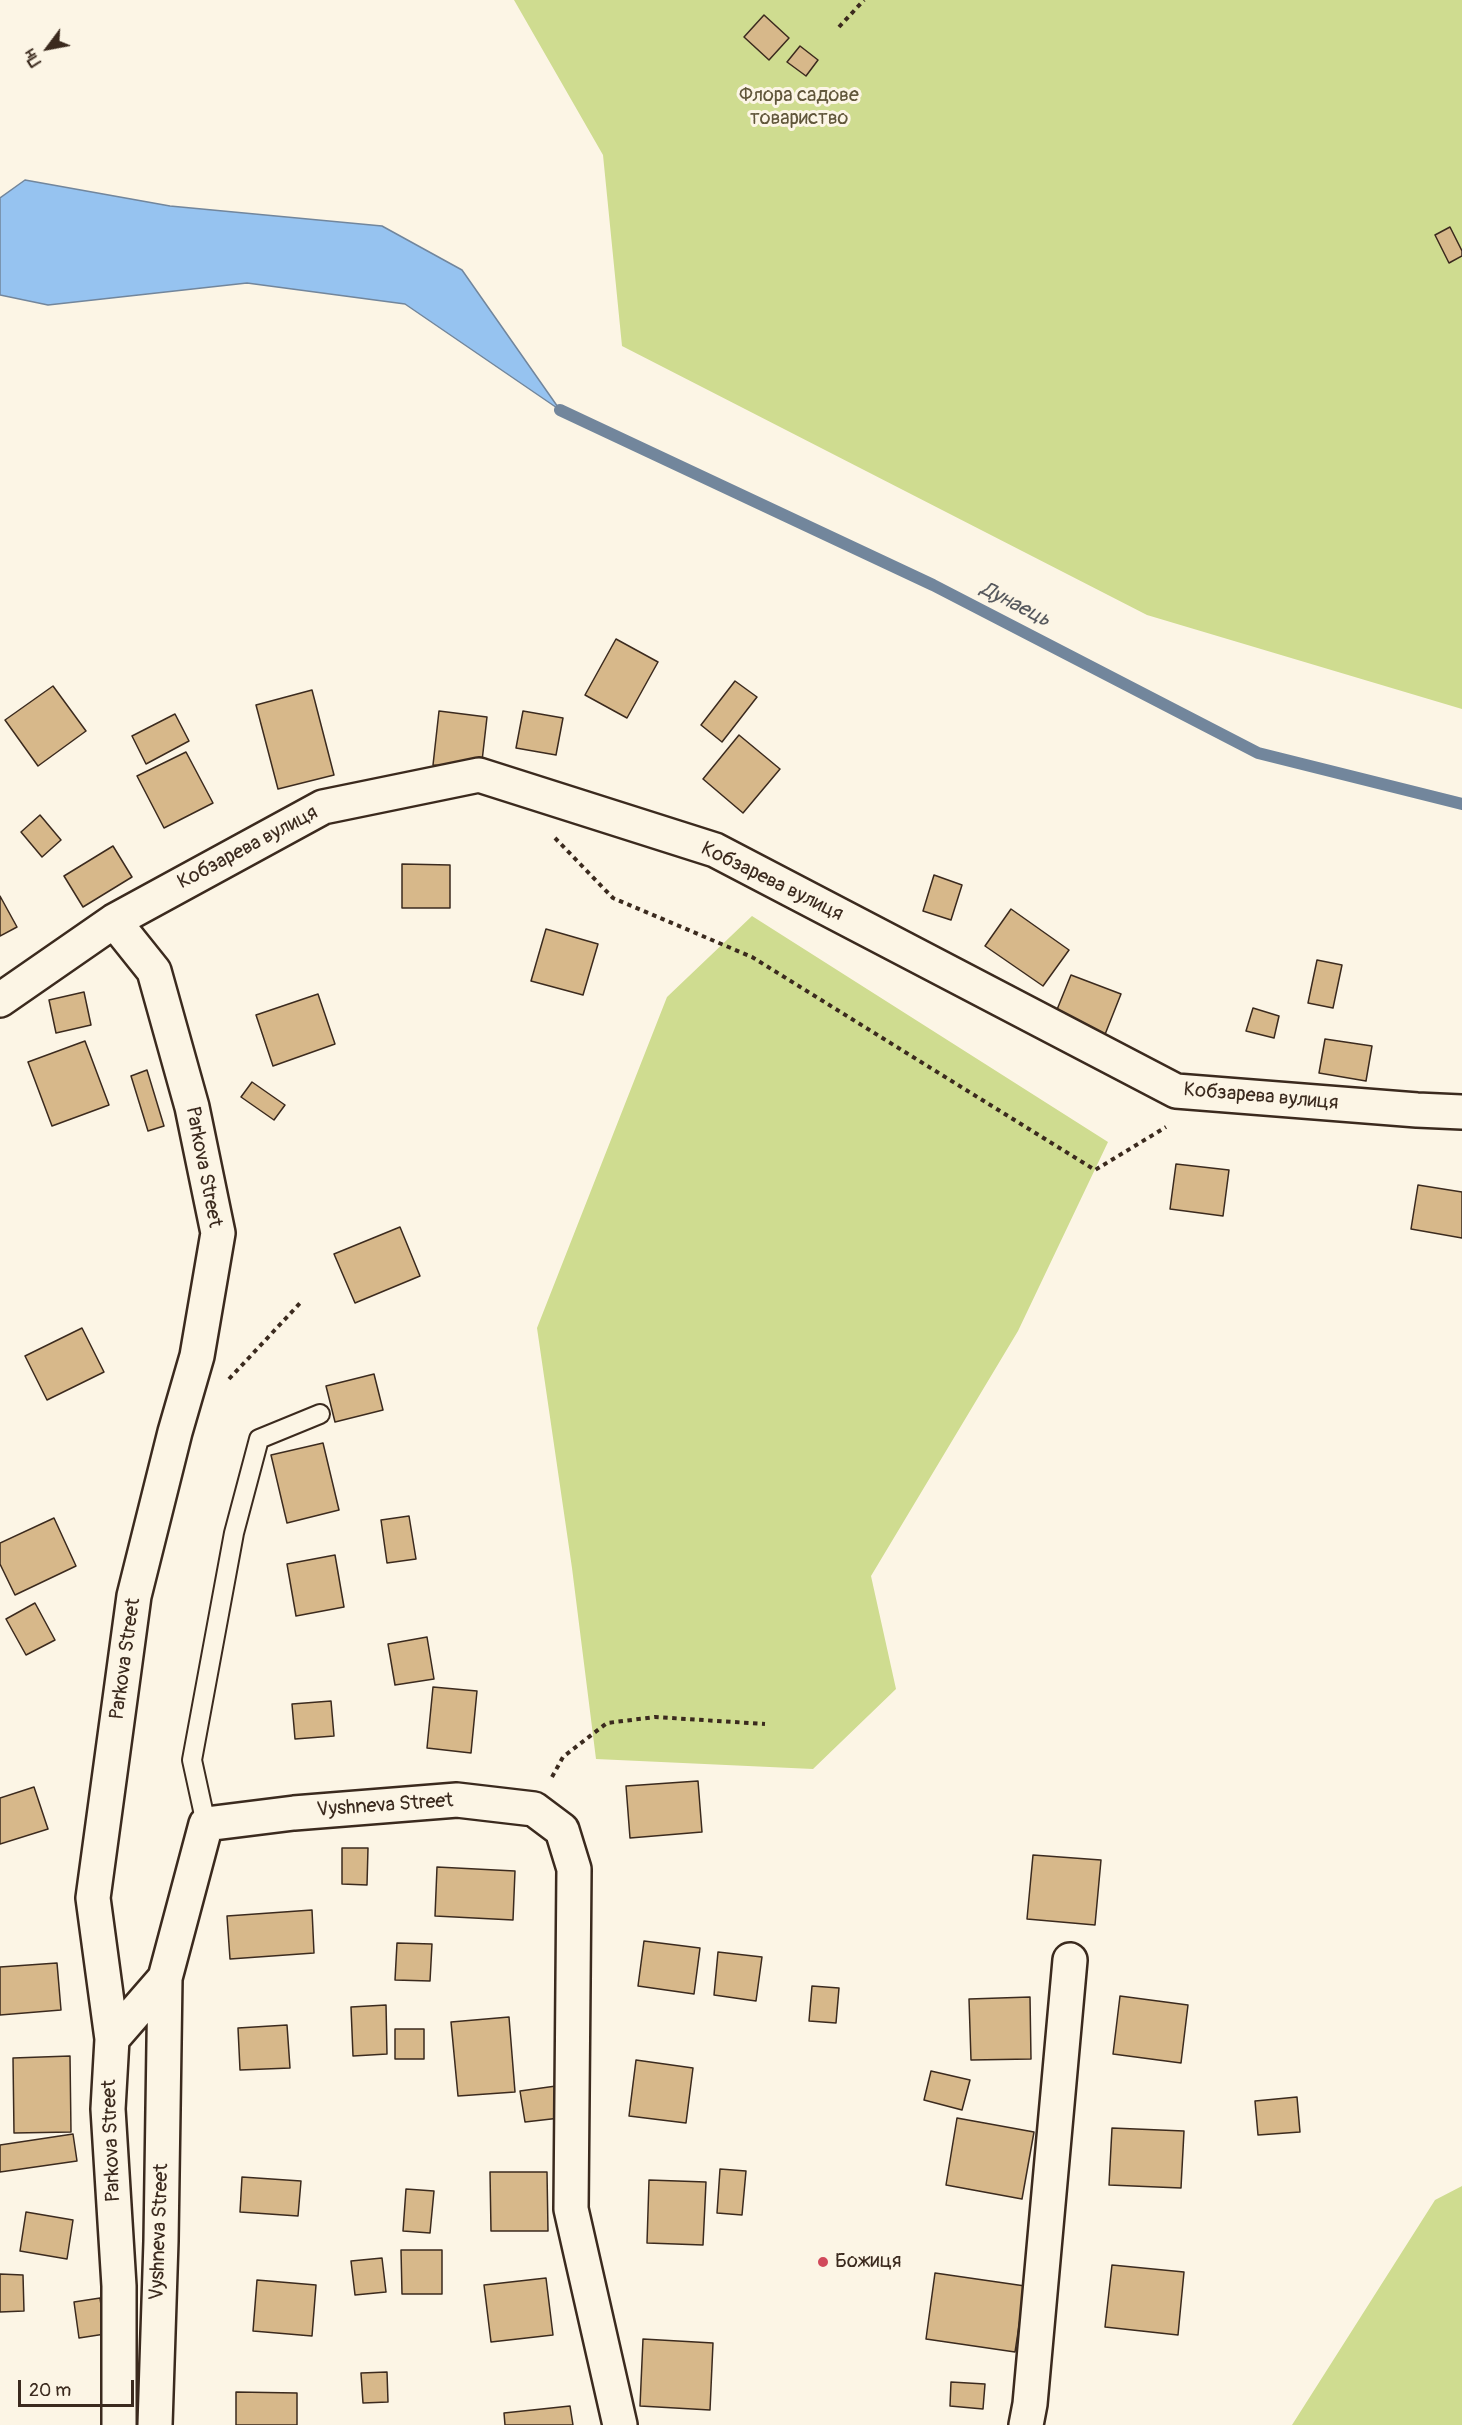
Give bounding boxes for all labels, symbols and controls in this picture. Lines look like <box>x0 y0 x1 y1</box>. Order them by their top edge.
north arrow <box>18 18 78 78</box>
text: Пн <box>20 45 46 70</box>
park label: Флора садове товариство <box>739 84 859 131</box>
water label: Дунаець <box>976 577 1054 633</box>
street label: Кобзарева вулиця <box>174 801 322 895</box>
street label: Кобзарева вулиця <box>697 837 847 927</box>
street label: Кобзарева вулиця <box>1183 1078 1339 1116</box>
street label: Parkova Street <box>180 1105 226 1229</box>
street label: Parkova Street <box>106 1597 146 1721</box>
street label: Vyshneva Street <box>316 1789 454 1823</box>
street label: Parkova Street <box>98 2079 126 2203</box>
street label: Vyshneva Street <box>146 2163 174 2301</box>
place label: Божиця <box>835 2250 901 2274</box>
marker: Божиця <box>816 2255 830 2269</box>
scale bar <box>21 2368 136 2406</box>
text: 20 m <box>29 2379 71 2402</box>

